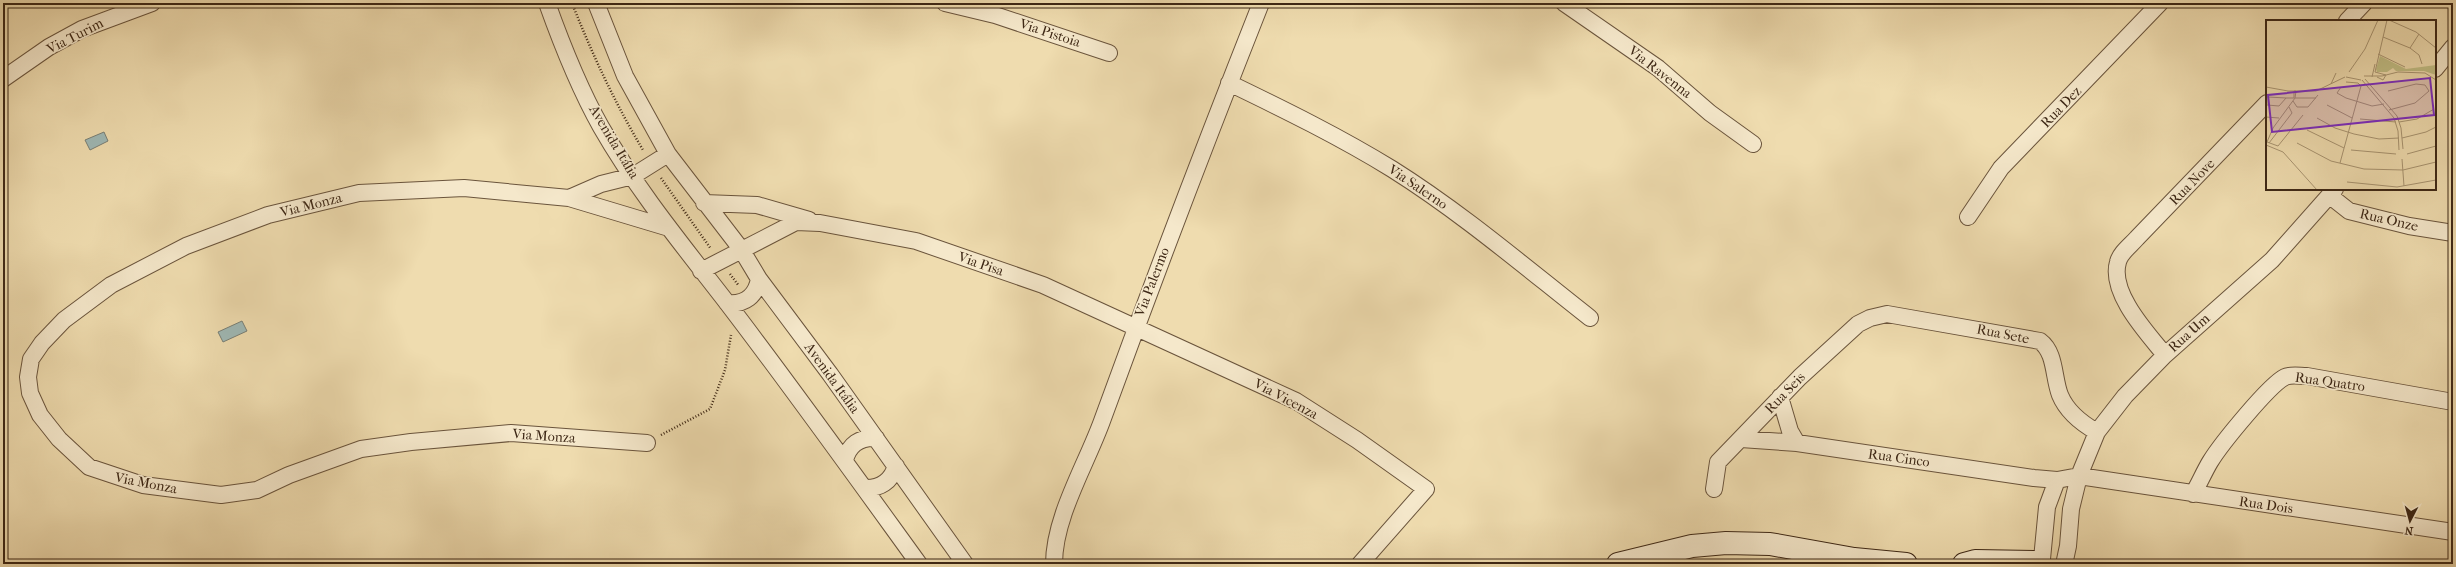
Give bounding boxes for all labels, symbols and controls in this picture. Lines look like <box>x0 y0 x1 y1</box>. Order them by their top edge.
street label: Via Turim <box>43 14 107 58</box>
street label: Via Pistoia <box>1016 15 1083 51</box>
inset map <box>2266 20 2436 190</box>
street label: Via Ravenna <box>1624 41 1695 102</box>
street label: Rua Dez <box>2037 83 2085 131</box>
street label: Avenida Itália <box>585 101 643 182</box>
street label: Rua Nove <box>2166 155 2218 209</box>
street label: Via Salerno <box>1384 160 1451 213</box>
street label: Via Monza <box>277 189 344 221</box>
street label: Rua Onze <box>2358 205 2420 235</box>
street label: Via Palermo <box>1131 245 1173 320</box>
street label: Via Pisa <box>955 248 1006 280</box>
street label: Rua Um <box>2165 310 2213 356</box>
street label: Rua Sete <box>1975 321 2031 347</box>
street label: Avenida Itália <box>800 339 864 417</box>
street label: Rua Seis <box>1761 369 1809 417</box>
street label: Rua Quatro <box>2294 369 2366 395</box>
street label: Via Vicenza <box>1250 375 1321 423</box>
street label: Via Monza <box>511 425 577 447</box>
street label: Rua Cinco <box>1867 445 1931 471</box>
street label: Via Monza <box>112 468 179 497</box>
street label: Rua Dois <box>2238 493 2294 517</box>
north arrow <box>2390 501 2430 541</box>
text: N <box>2404 523 2414 537</box>

